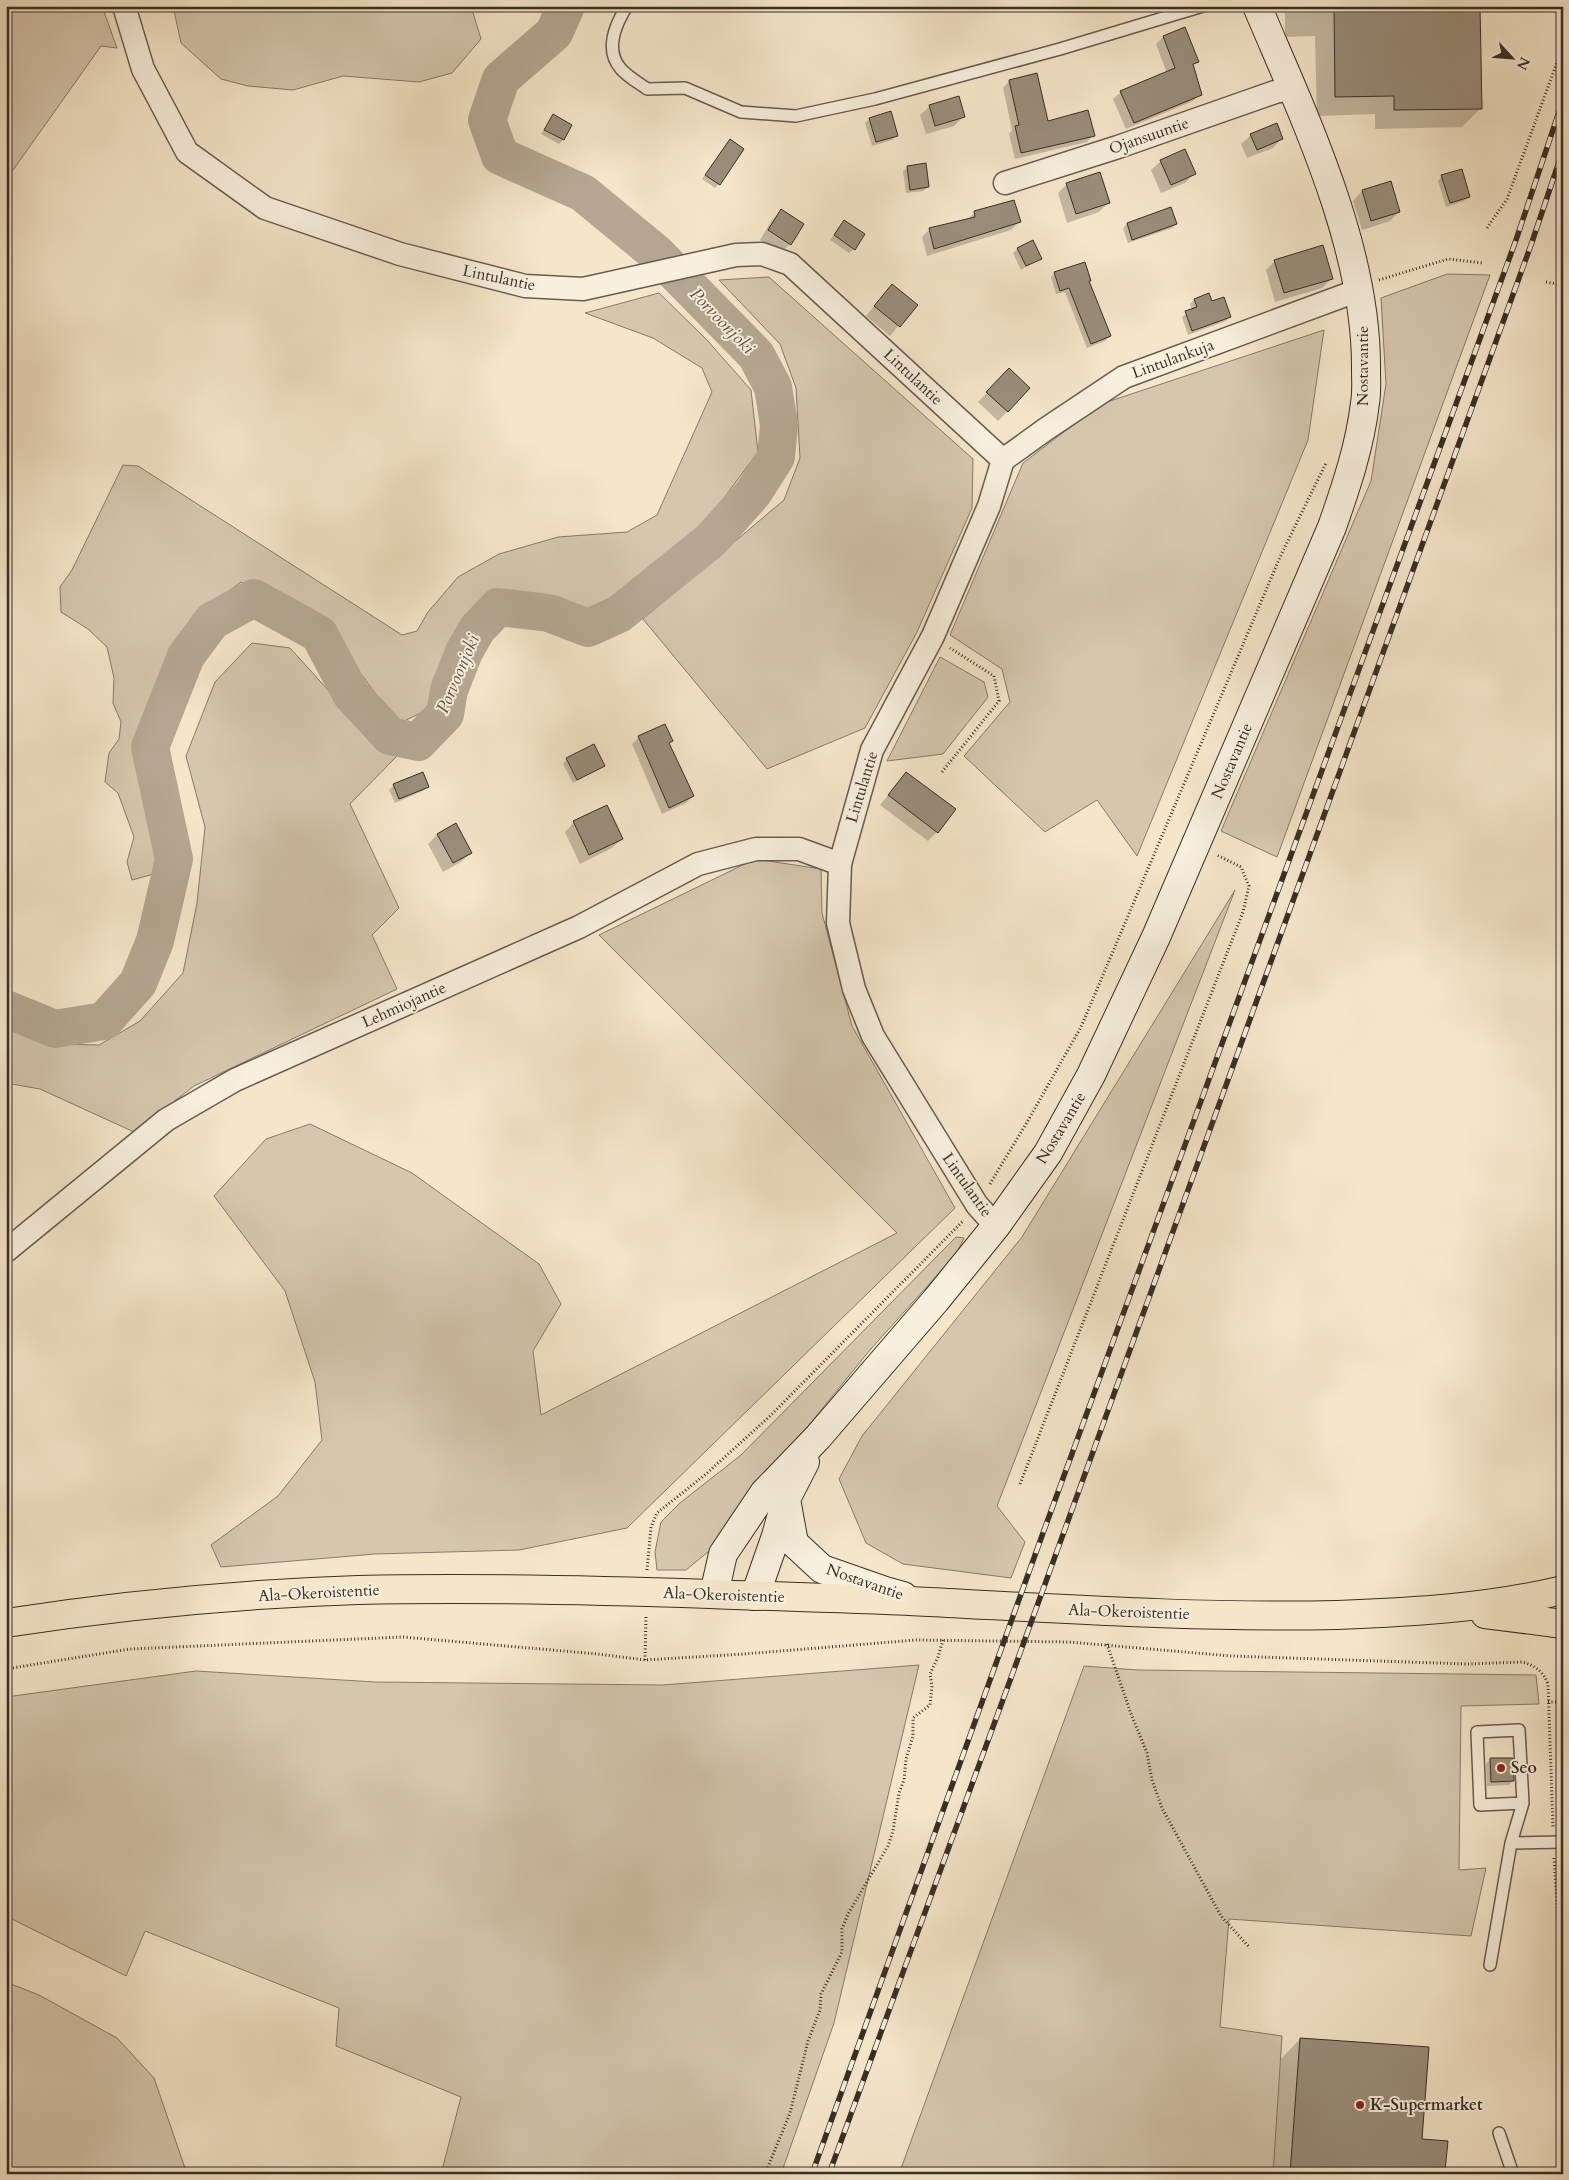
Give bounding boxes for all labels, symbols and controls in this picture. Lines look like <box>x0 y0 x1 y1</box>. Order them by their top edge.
north arrow <box>1486 32 1536 82</box>
text: N <box>1512 54 1534 73</box>
street label: Ojansuuntie <box>1106 112 1192 160</box>
street label: Lintulantie <box>461 260 537 296</box>
water label: Porvoonjoki <box>684 282 761 361</box>
street label: Nostavantie <box>1352 326 1374 406</box>
street label: Lintulankuja <box>1129 334 1217 384</box>
street label: Lintulantie <box>878 344 948 410</box>
water label: Porvoonjoki <box>430 630 486 717</box>
street label: Nostavantie <box>1206 720 1258 802</box>
street label: Lintulantie <box>841 748 883 826</box>
street label: Lehmiojantie <box>359 977 449 1033</box>
street label: Nostavantie <box>1031 1088 1091 1168</box>
street label: Lintulantie <box>937 1148 997 1222</box>
street label: Nostavantie <box>823 1558 907 1606</box>
street label: Ala-Okeroistentie <box>258 1579 380 1607</box>
street label: Ala-Okeroistentie <box>663 1582 785 1608</box>
street label: Ala-Okeroistentie <box>1068 1599 1190 1625</box>
place label: Seo <box>1511 1757 1537 1779</box>
marker: Seo <box>1495 1762 1507 1774</box>
place label: K-Supermarket <box>1370 2094 1483 2116</box>
marker: K-Supermarket <box>1354 2099 1366 2111</box>

